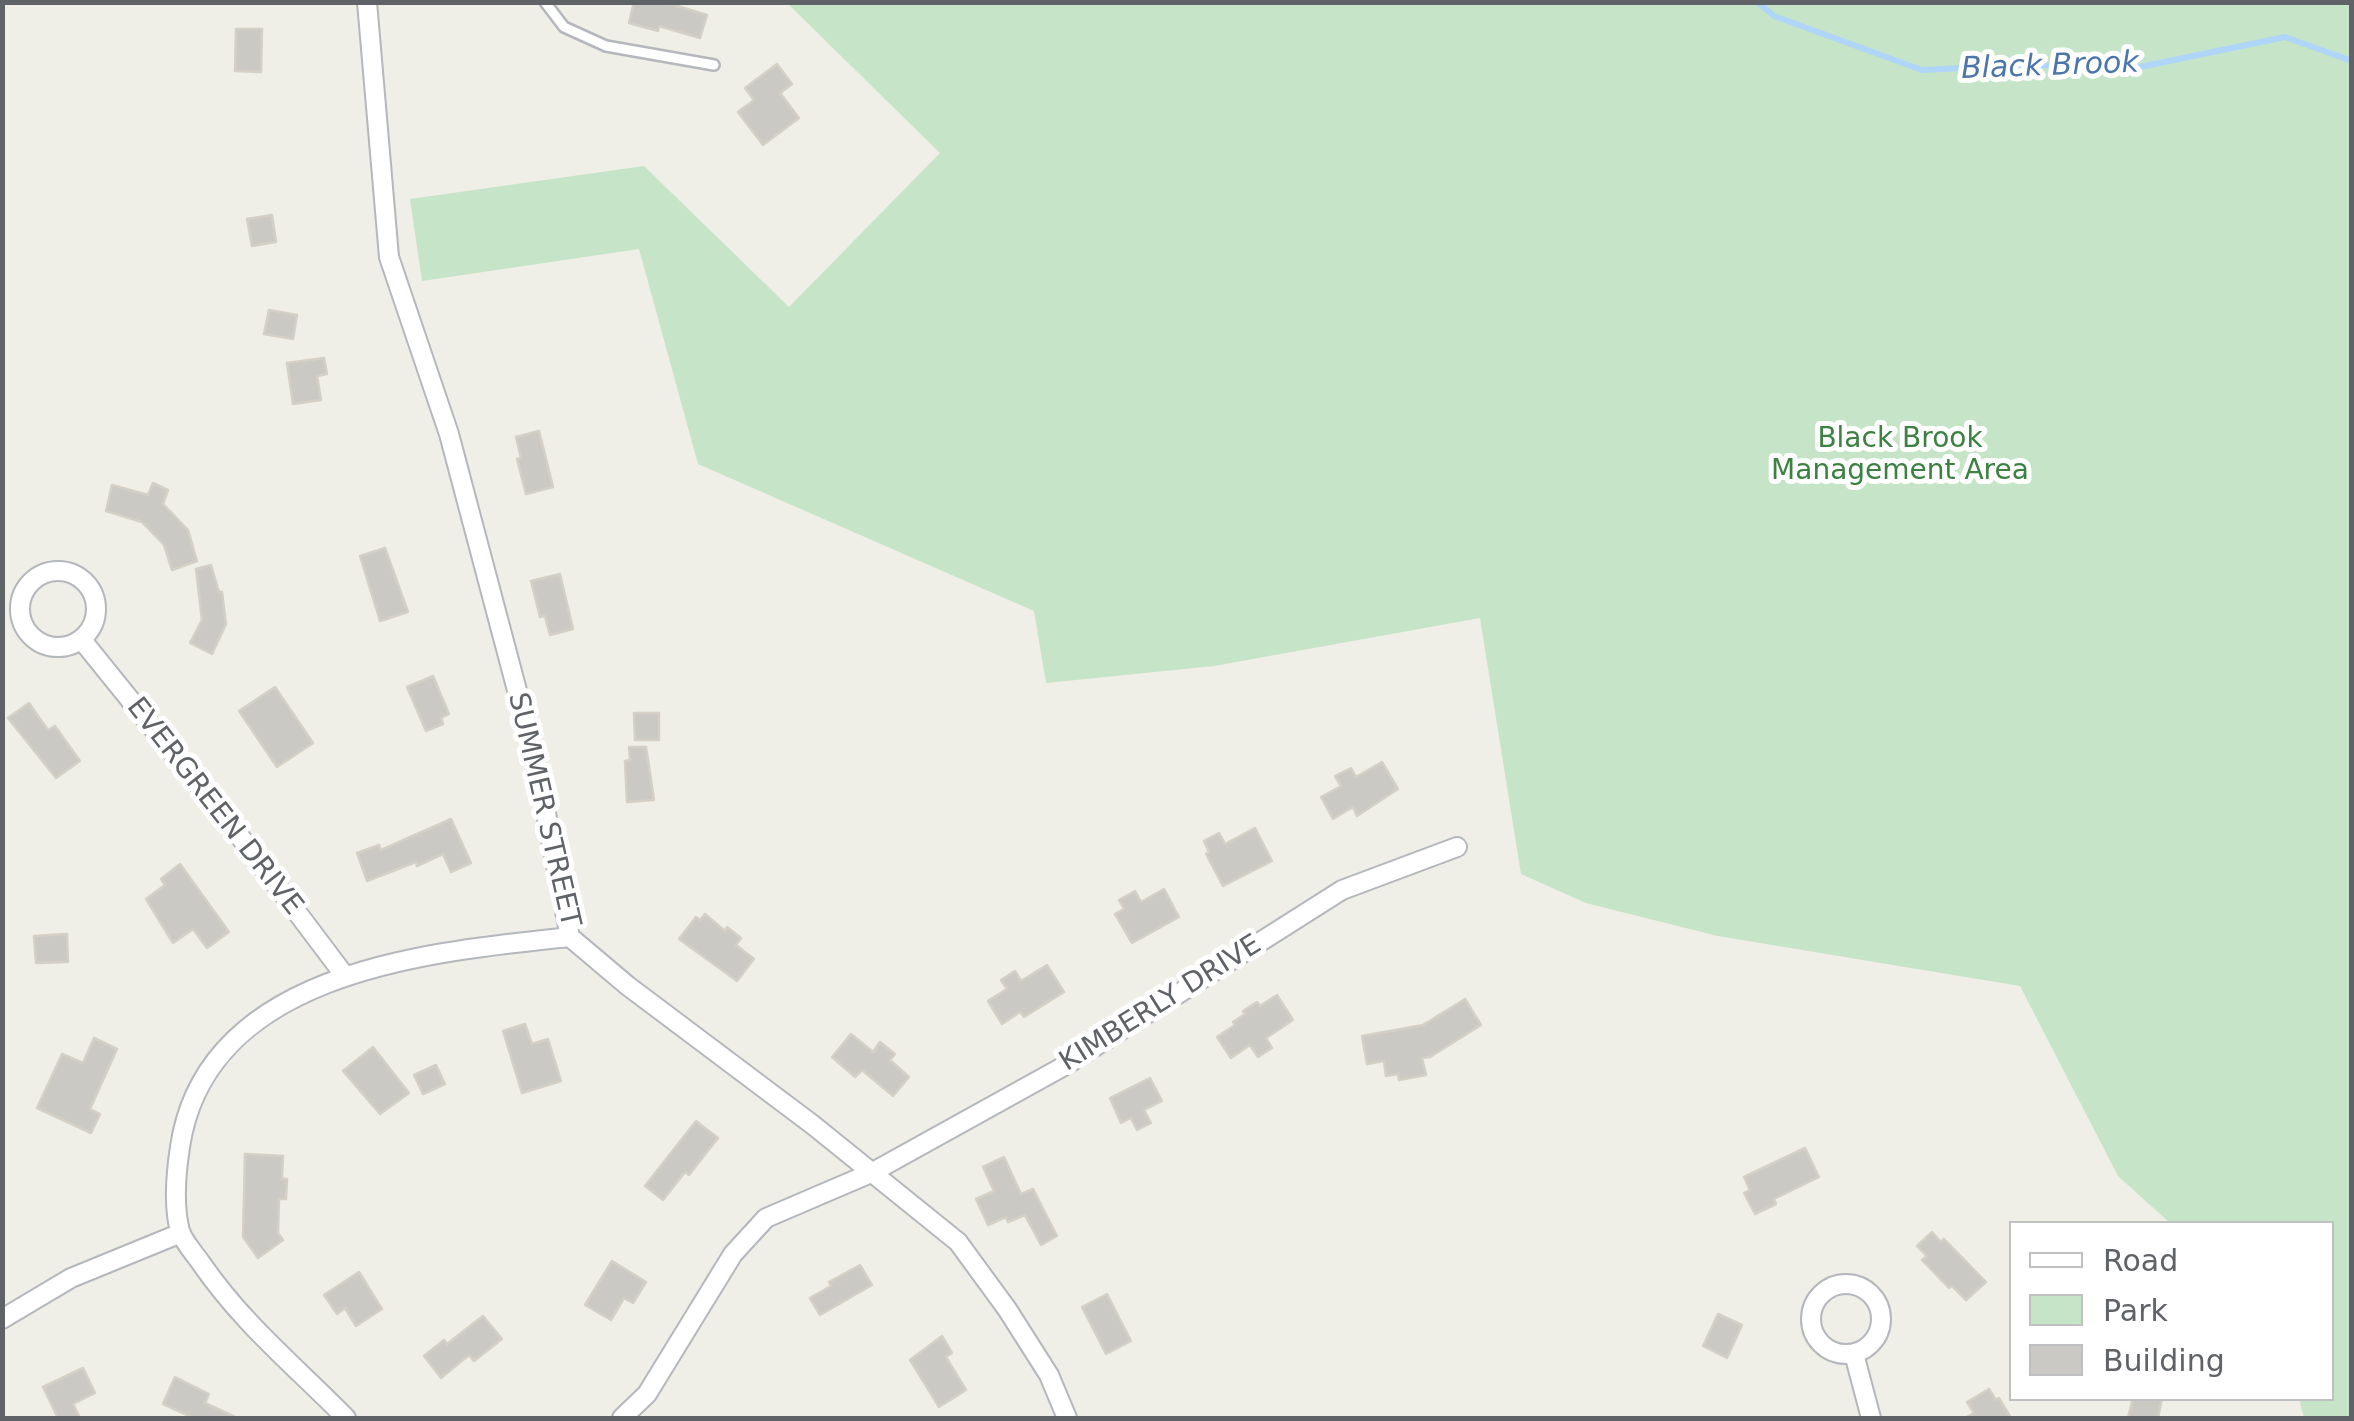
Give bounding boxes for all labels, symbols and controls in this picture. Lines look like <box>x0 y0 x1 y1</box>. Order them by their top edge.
water label: Black Brook <box>1961 46 2139 88</box>
park label: Black Brook Management Area <box>1771 423 2029 489</box>
street label: SUMMER STREET <box>500 690 586 930</box>
street label: EVERGREEN DRIVE <box>119 692 309 922</box>
street label: KIMBERLY DRIVE <box>1054 929 1268 1079</box>
legend <box>2009 1221 2334 1401</box>
text: Road <box>2103 1243 2178 1278</box>
text: Park <box>2103 1293 2168 1328</box>
text: Building <box>2103 1343 2225 1378</box>

